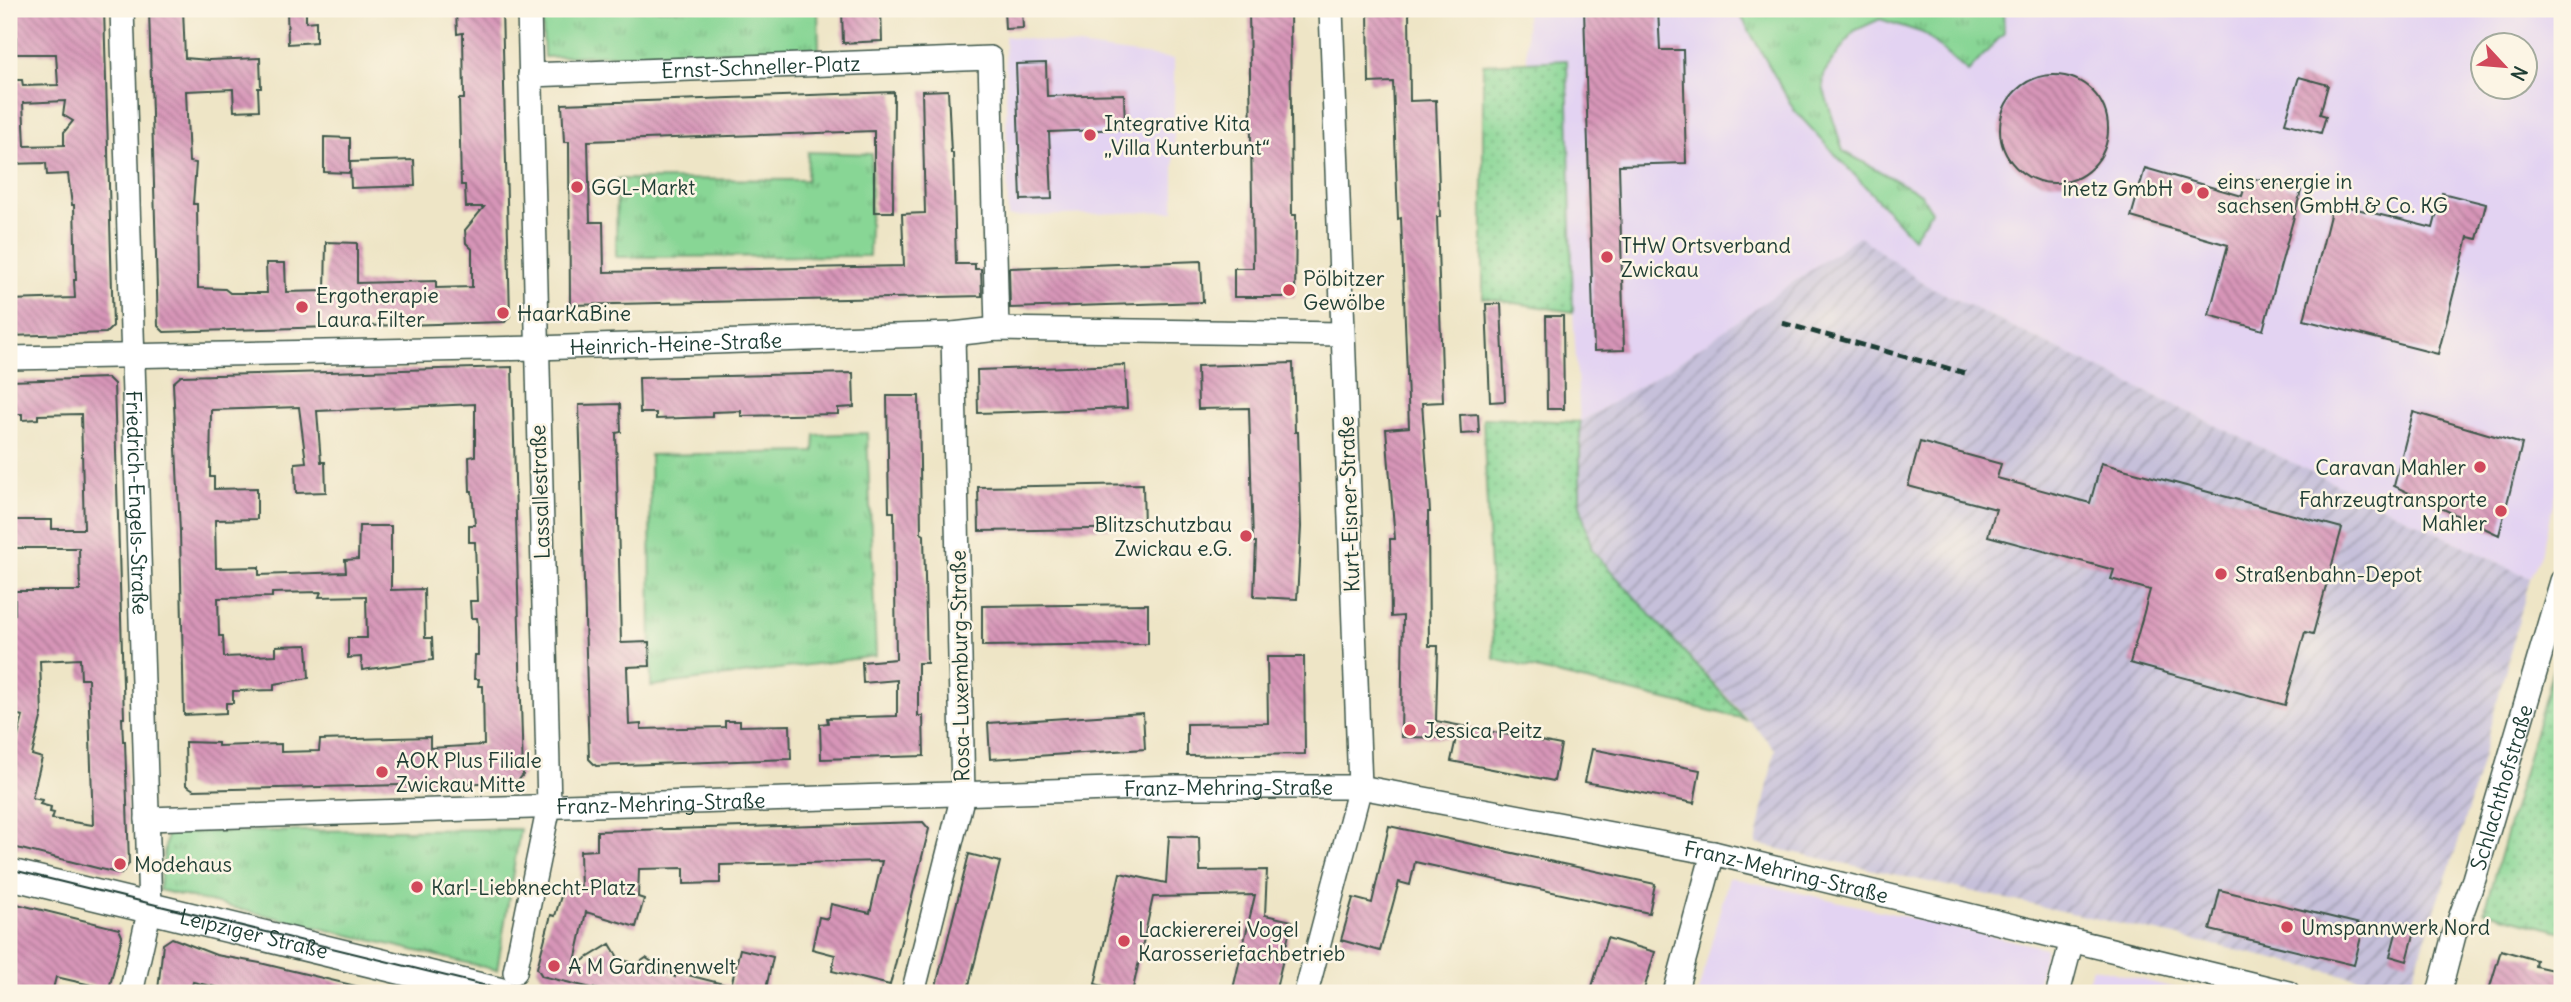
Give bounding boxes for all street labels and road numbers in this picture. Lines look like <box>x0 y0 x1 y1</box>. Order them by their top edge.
street label: Ernst-Schneller-Platz <box>661 49 861 84</box>
street label: Heinrich-Heine-Straße <box>569 326 782 360</box>
street label: Friedrich-Engels-Straße <box>120 390 154 615</box>
street label: Kurt-Eisner-Straße <box>1332 415 1366 593</box>
street label: Lassallestraße <box>524 424 556 560</box>
street label: Rosa-Luxemburg-Straße <box>944 550 976 782</box>
street label: Schlachthofstraße <box>2464 701 2538 873</box>
street label: Franz-Mehring-Straße <box>1124 773 1333 802</box>
street label: Franz-Mehring-Straße <box>556 786 766 820</box>
street label: Franz-Mehring-Straße <box>1682 834 1891 909</box>
street label: Leipziger Straße <box>177 902 331 964</box>

